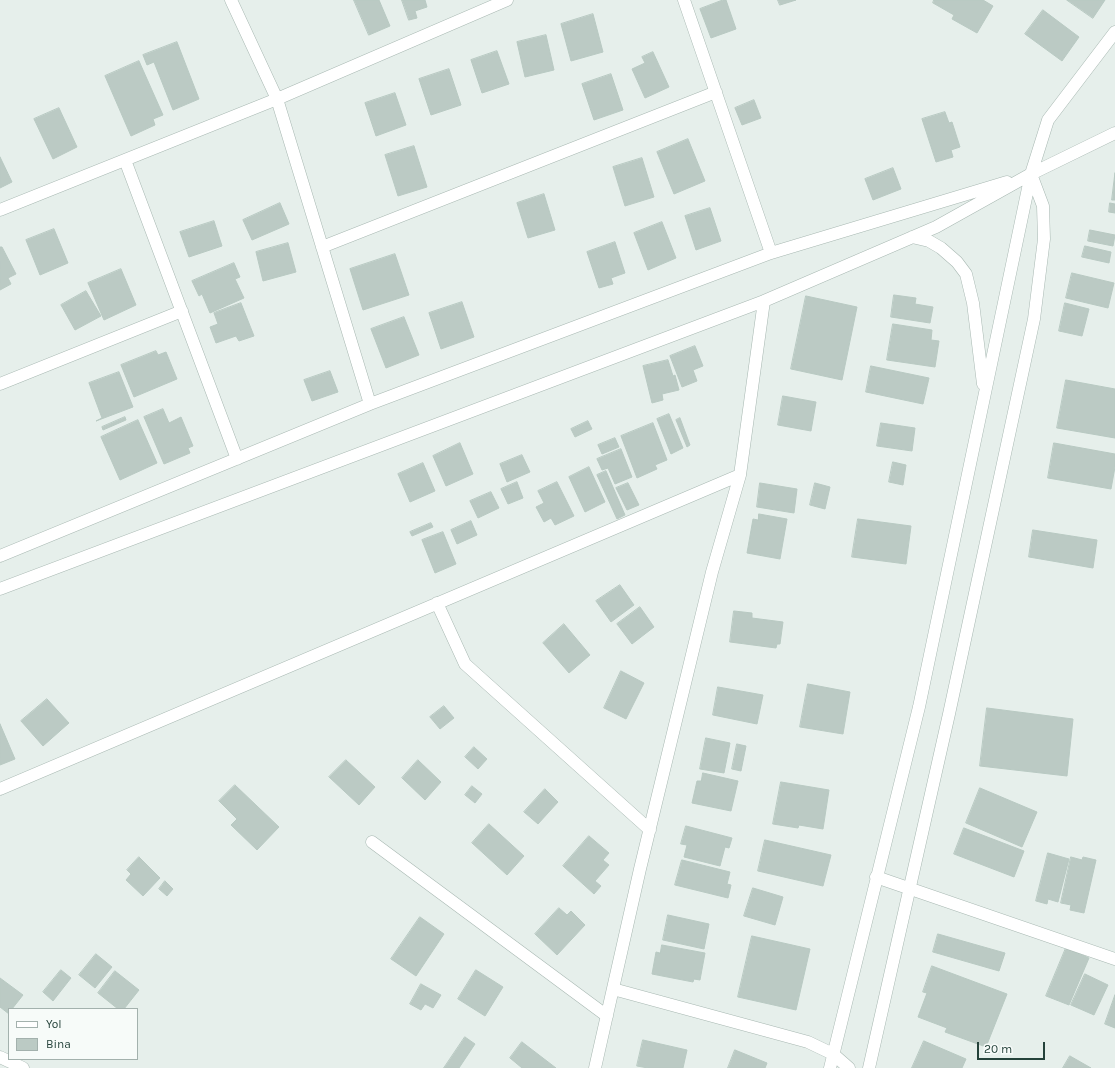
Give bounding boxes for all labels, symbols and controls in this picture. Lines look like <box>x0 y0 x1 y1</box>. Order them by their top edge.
legend <box>8 1008 138 1060</box>
text: Yol <box>46 1017 62 1031</box>
scale bar <box>979 1034 1047 1060</box>
text: Bina <box>46 1037 71 1051</box>
text: 20 m <box>984 1042 1012 1056</box>

